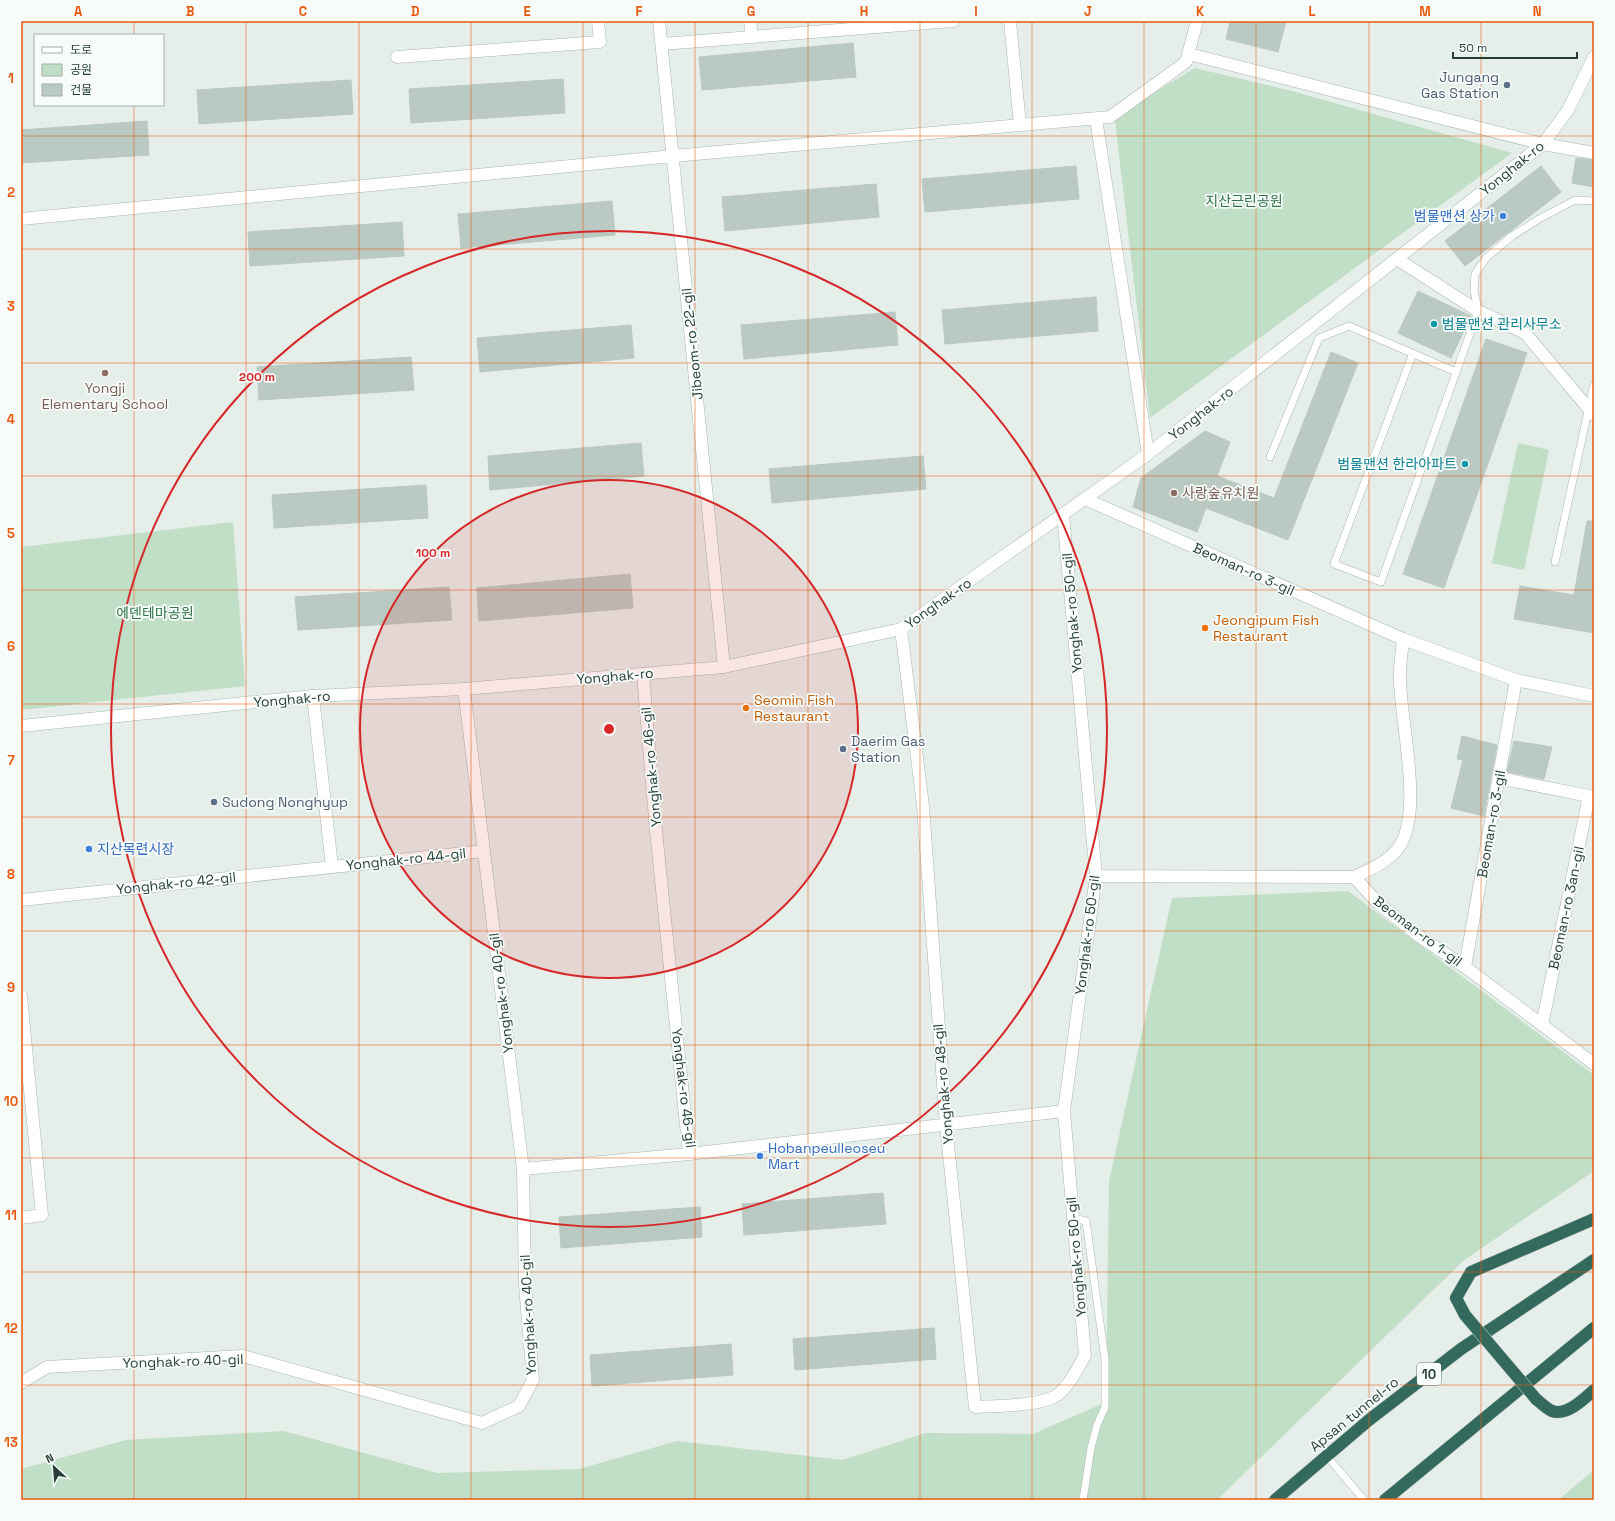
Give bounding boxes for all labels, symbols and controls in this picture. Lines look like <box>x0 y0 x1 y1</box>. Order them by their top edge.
text: A <box>74 3 83 20</box>
text: B <box>186 3 195 20</box>
text: C <box>299 3 307 20</box>
text: D <box>411 3 420 20</box>
text: E <box>523 3 531 20</box>
text: F <box>636 3 643 20</box>
text: G <box>747 3 755 20</box>
text: H <box>860 3 868 20</box>
text: I <box>974 3 978 20</box>
text: J <box>1084 3 1092 20</box>
text: K <box>1196 3 1205 20</box>
text: L <box>1308 3 1316 20</box>
text: M <box>1419 3 1431 20</box>
text: N <box>1533 3 1541 20</box>
legend <box>34 34 164 106</box>
scale bar <box>1453 34 1577 60</box>
text: 50 m <box>1459 40 1487 56</box>
text: 도로 <box>70 42 92 58</box>
text: 공원 <box>70 62 92 78</box>
place label: Jungang Gas Station <box>1421 68 1499 102</box>
text: 1 <box>8 70 14 87</box>
marker: Jungang Gas Station <box>1502 80 1512 90</box>
text: 건물 <box>70 82 92 98</box>
street label: Yonghak-ro <box>1476 137 1548 199</box>
text: 2 <box>7 184 15 201</box>
park label: 지산근린공원 <box>1205 192 1283 210</box>
place label: 범물맨션 상가 <box>1414 207 1495 225</box>
marker: 범물맨션 상가 <box>1498 211 1508 221</box>
street label: Jibeom-ro 22-gil <box>677 287 707 401</box>
text: 3 <box>7 298 15 315</box>
place label: 범물맨션 관리사무소 <box>1442 315 1562 333</box>
marker: 범물맨션 관리사무소 <box>1429 319 1439 329</box>
marker: Yongji Elementary School <box>100 368 110 378</box>
text: 200 m <box>239 369 275 385</box>
place label: Yongji Elementary School <box>42 379 168 413</box>
street label: Yonghak-ro <box>1165 382 1237 444</box>
text: 4 <box>7 411 15 428</box>
place label: 범물맨션 한라아파트 <box>1337 455 1457 473</box>
marker: 범물맨션 한라아파트 <box>1460 459 1470 469</box>
place label: 사랑숲유치원 <box>1182 484 1259 502</box>
marker: 사랑숲유치원 <box>1169 488 1179 498</box>
text: 5 <box>7 525 15 542</box>
street label: Beoman-ro 3-gil <box>1190 539 1298 599</box>
text: 100 m <box>416 545 450 561</box>
street label: Yonghak-ro 50-gil <box>1058 552 1086 674</box>
street label: Yonghak-ro <box>901 573 975 633</box>
park label: 에덴테마공원 <box>116 604 194 622</box>
place label: Jeongipum Fish Restaurant <box>1213 611 1319 645</box>
marker: Jeongipum Fish Restaurant <box>1200 623 1210 633</box>
text: 6 <box>7 638 15 655</box>
street label: Yonghak-ro <box>576 664 654 688</box>
street label: Yonghak-ro <box>253 687 331 711</box>
place label: Seomin Fish Restaurant <box>754 691 834 725</box>
marker: Seomin Fish Restaurant <box>741 703 751 713</box>
street label: Yonghak-ro 46-gil <box>637 706 665 828</box>
centre of rings <box>602 722 616 736</box>
place label: Daerim Gas Station <box>851 732 925 766</box>
marker: Daerim Gas Station <box>838 744 848 754</box>
text: 7 <box>7 752 15 769</box>
street label: Beoman-ro 3-gil <box>1473 769 1509 879</box>
place label: Sudong Nonghyup <box>222 793 348 811</box>
marker: Sudong Nonghyup <box>209 797 219 807</box>
place label: 지산목련시장 <box>97 840 174 858</box>
marker: 지산목련시장 <box>84 844 94 854</box>
street label: Yonghak-ro 44-gil <box>345 844 467 874</box>
street label: Beoman-ro 3an-gil <box>1544 845 1588 971</box>
text: 8 <box>7 866 15 883</box>
street label: Yonghak-ro 42-gil <box>115 868 237 898</box>
street label: Yonghak-ro 50-gil <box>1071 874 1103 996</box>
street label: Beoman-ro 1-gil <box>1370 892 1466 970</box>
street label: Yonghak-ro 40-gil <box>485 932 517 1054</box>
text: 9 <box>7 979 15 996</box>
street label: Yonghak-ro 48-gil <box>929 1023 957 1145</box>
street label: Yonghak-ro 46-gil <box>668 1027 700 1149</box>
text: 10 <box>4 1093 18 1110</box>
place label: Hobanpeulleoseu Mart <box>768 1139 885 1173</box>
marker: Hobanpeulleoseu Mart <box>755 1151 765 1161</box>
street label: Yonghak-ro 50-gil <box>1062 1196 1090 1318</box>
text: 11 <box>5 1207 17 1224</box>
street label: Yonghak-ro 40-gil <box>516 1254 540 1376</box>
text: 12 <box>4 1320 18 1337</box>
street label: Yonghak-ro 40-gil <box>122 1350 244 1372</box>
road number: 10 <box>1417 1363 1441 1385</box>
street label: Apsan tunnel-ro <box>1306 1373 1402 1455</box>
text: 13 <box>4 1434 18 1451</box>
north arrow <box>34 1447 74 1487</box>
text: N <box>43 1450 56 1466</box>

